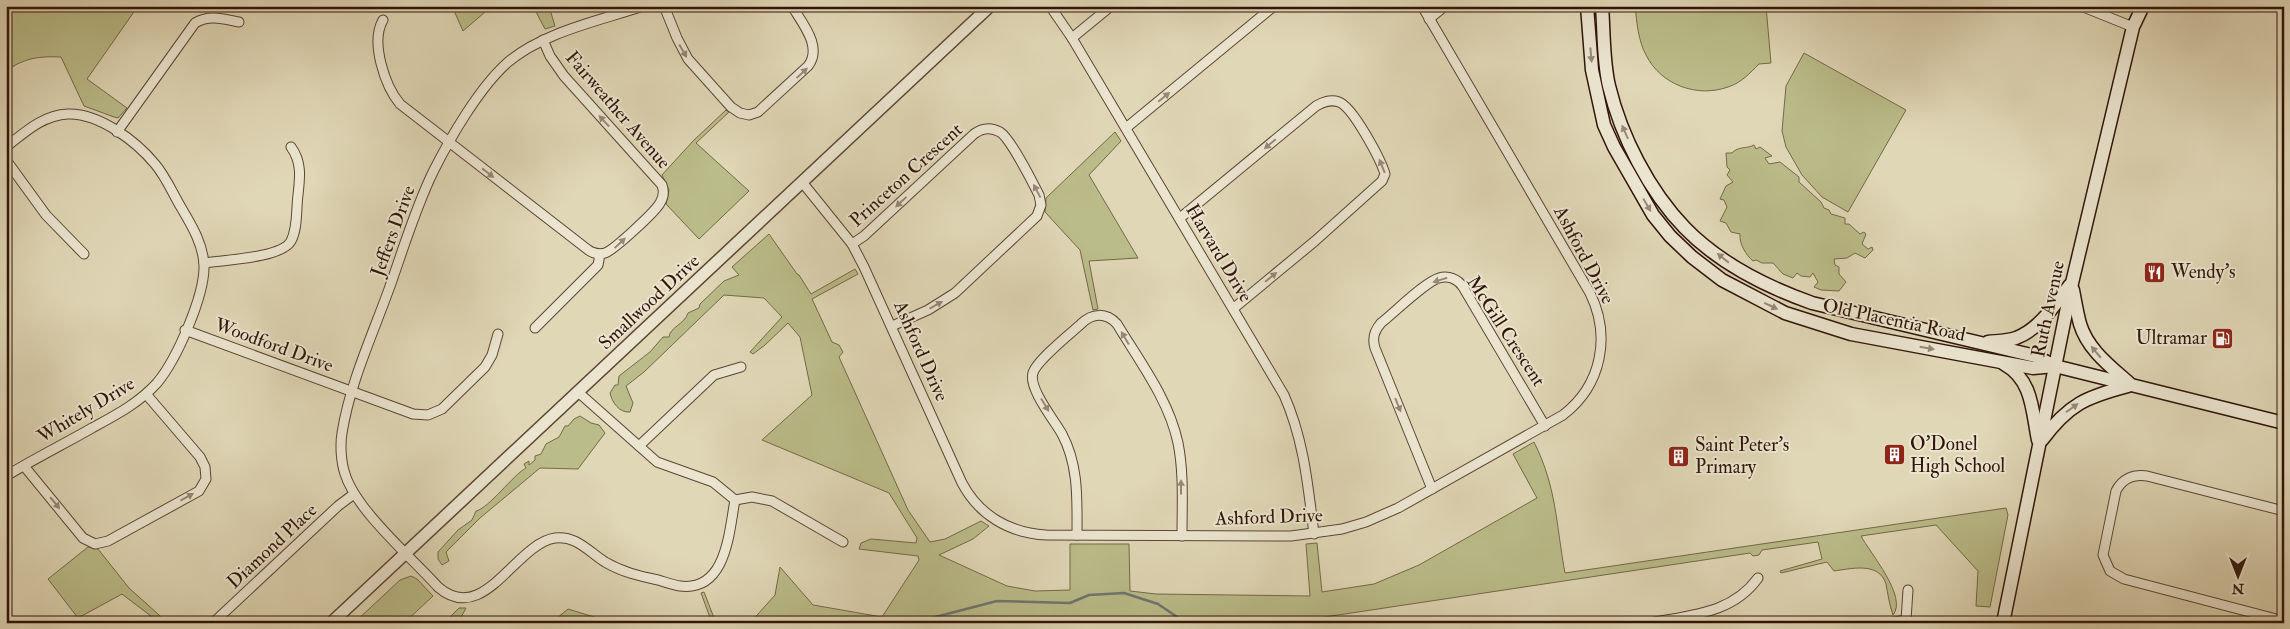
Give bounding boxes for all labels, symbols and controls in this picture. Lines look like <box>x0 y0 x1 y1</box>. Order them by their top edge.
one-way arrow <box>679 44 688 58</box>
street label: Fairweather Avenue <box>560 46 676 174</box>
one-way arrow <box>1587 47 1595 63</box>
one-way arrow <box>795 67 807 79</box>
one-way arrow <box>1157 92 1170 103</box>
one-way arrow <box>598 115 610 127</box>
street label: Princeton Crescent <box>844 118 968 232</box>
one-way arrow <box>1620 125 1628 139</box>
one-way arrow <box>1264 138 1277 149</box>
one-way arrow <box>1377 159 1385 173</box>
one-way arrow <box>481 168 494 178</box>
street label: Jeffers Drive <box>365 182 421 281</box>
one-way arrow <box>1033 184 1041 198</box>
one-way arrow <box>895 196 907 208</box>
one-way arrow <box>1642 199 1651 212</box>
street label: Harvard Drive <box>1180 200 1258 307</box>
street label: Ashford Drive <box>1548 201 1620 308</box>
one-way arrow <box>613 237 625 249</box>
street label: Smallwood Drive <box>593 249 705 355</box>
one-way arrow <box>1716 253 1729 264</box>
street label: Ruth Avenue <box>2026 258 2070 360</box>
restaurant icon: Wendy's <box>2143 260 2167 284</box>
place label: Wendy's <box>2170 260 2236 284</box>
one-way arrow <box>1265 271 1277 283</box>
street label: McGill Crescent <box>1461 271 1551 391</box>
one-way arrow <box>1432 276 1447 284</box>
street label: Old Placentia Road <box>1820 293 1968 347</box>
street label: Ashford Drive <box>888 296 954 405</box>
one-way arrow <box>929 301 942 310</box>
one-way arrow <box>1764 303 1778 311</box>
street label: Woodford Drive <box>211 312 337 378</box>
place label: Ultramar <box>2136 326 2207 350</box>
fuel station icon: Ultramar <box>2211 326 2235 350</box>
one-way arrow <box>1121 331 1130 344</box>
one-way arrow <box>1920 344 1936 352</box>
one-way arrow <box>2090 346 2102 358</box>
street label: Whitely Drive <box>32 372 139 449</box>
one-way arrow <box>1394 398 1402 412</box>
one-way arrow <box>1040 399 1049 412</box>
one-way arrow <box>2065 403 2079 413</box>
place label: O’Donel High School <box>1910 432 2005 478</box>
place label: Saint Peter's Primary <box>1695 433 1789 479</box>
building icon: O’Donel High School <box>1882 443 1906 467</box>
building icon: Saint Peter's Primary <box>1667 444 1691 468</box>
one-way arrow <box>1177 479 1185 495</box>
one-way arrow <box>181 493 194 502</box>
one-way arrow <box>49 497 60 510</box>
street label: Diamond Place <box>222 498 322 594</box>
street label: Ashford Drive <box>1214 503 1323 531</box>
north arrow <box>2212 552 2262 602</box>
text: N <box>2231 580 2245 597</box>

